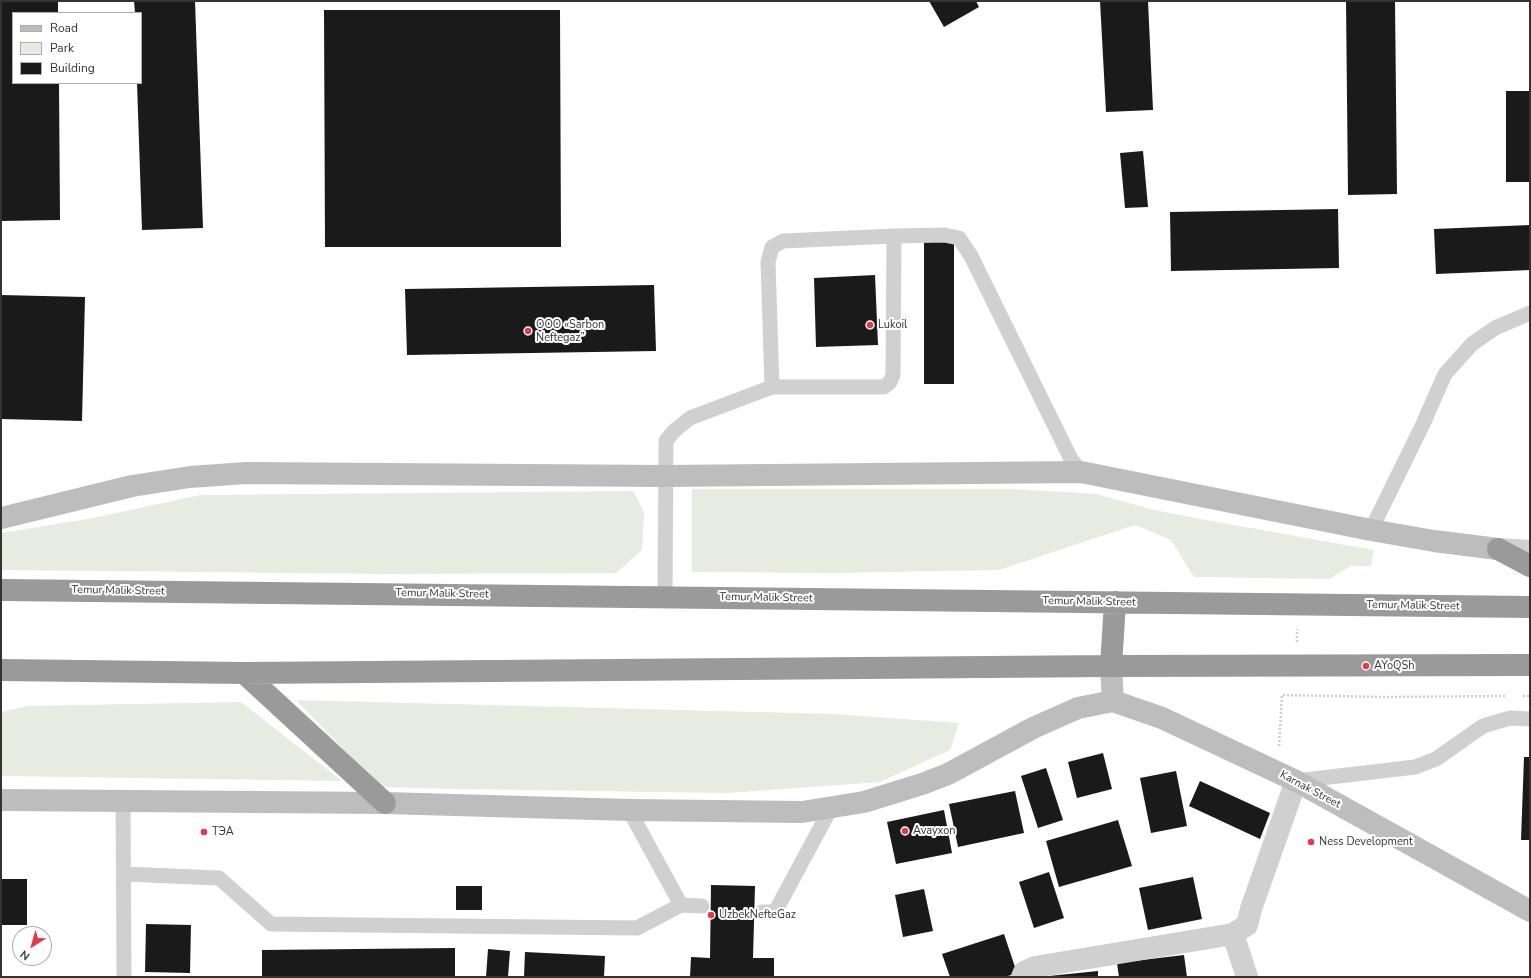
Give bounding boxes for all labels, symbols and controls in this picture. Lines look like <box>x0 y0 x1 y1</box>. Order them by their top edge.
legend <box>12 12 142 84</box>
text: Road <box>50 20 78 36</box>
text: Park <box>50 40 74 56</box>
text: Building <box>50 60 95 76</box>
place label: ООО «Sarbon Neftegaz” <box>536 318 604 344</box>
place label: Lukoil <box>878 318 907 332</box>
marker: Lukoil <box>865 320 875 330</box>
marker: ООО «Sarbon Neftegaz” <box>523 326 533 336</box>
street label: Temur Malik Street <box>71 584 165 598</box>
street label: Temur Malik Street <box>395 587 489 601</box>
street label: Temur Malik Street <box>719 591 813 605</box>
street label: Temur Malik Street <box>1042 595 1136 609</box>
street label: Temur Malik Street <box>1366 599 1460 613</box>
place label: AYoQSh <box>1374 659 1415 673</box>
marker: AYoQSh <box>1361 661 1371 671</box>
street label: Karnak Street <box>1277 768 1343 812</box>
place label: Avayxon <box>913 824 956 838</box>
place label: ТЭА <box>212 825 234 839</box>
marker: Avayxon <box>900 826 910 836</box>
marker: ТЭА <box>199 827 209 837</box>
place label: Ness Development <box>1319 835 1413 849</box>
marker: Ness Development <box>1306 837 1316 847</box>
place label: UzbekNefteGaz <box>719 908 796 922</box>
marker: UzbekNefteGaz <box>706 910 716 920</box>
north arrow <box>12 926 52 966</box>
text: N <box>17 947 33 964</box>

